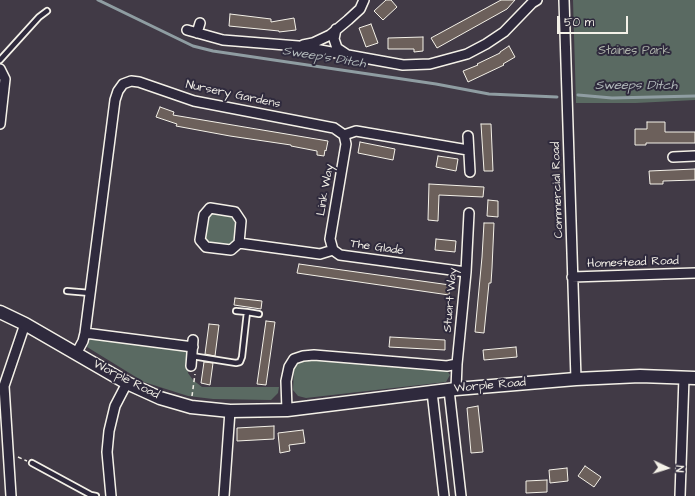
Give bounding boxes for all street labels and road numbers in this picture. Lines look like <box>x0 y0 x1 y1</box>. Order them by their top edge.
street label: Nursery Gardens <box>184 78 282 112</box>
street label: Commercial Road <box>549 141 567 239</box>
street label: Link Way <box>314 163 338 217</box>
street label: The Glade <box>349 237 405 259</box>
street label: Homestead Road <box>587 254 679 272</box>
street label: Stuart Way <box>441 267 461 333</box>
street label: Worple Road <box>91 357 161 403</box>
street label: Worple Road <box>453 376 527 396</box>

